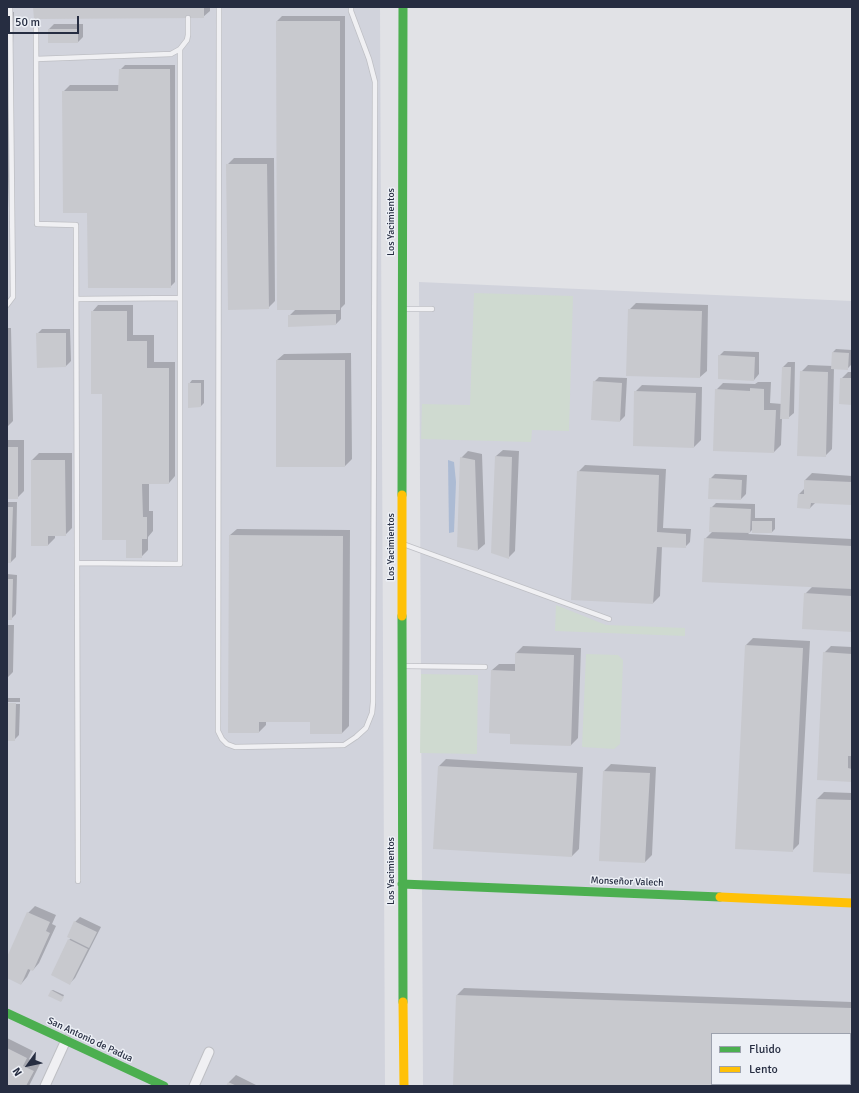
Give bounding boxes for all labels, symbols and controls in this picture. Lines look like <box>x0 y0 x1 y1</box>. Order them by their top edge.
scale bar <box>10 8 81 34</box>
text: 50 m <box>15 15 40 30</box>
street label: Los Yacimientos <box>385 188 397 256</box>
street label: Los Yacimientos <box>385 513 397 581</box>
street label: Los Yacimientos <box>385 837 397 905</box>
street label: Monseñor Valech <box>590 875 664 889</box>
street label: San Antonio de Padua <box>45 1015 135 1065</box>
legend <box>711 1033 851 1085</box>
text: Fluido <box>749 1042 781 1057</box>
north arrow <box>8 1045 48 1085</box>
text: Lento <box>749 1062 778 1077</box>
text: N <box>10 1065 25 1079</box>

